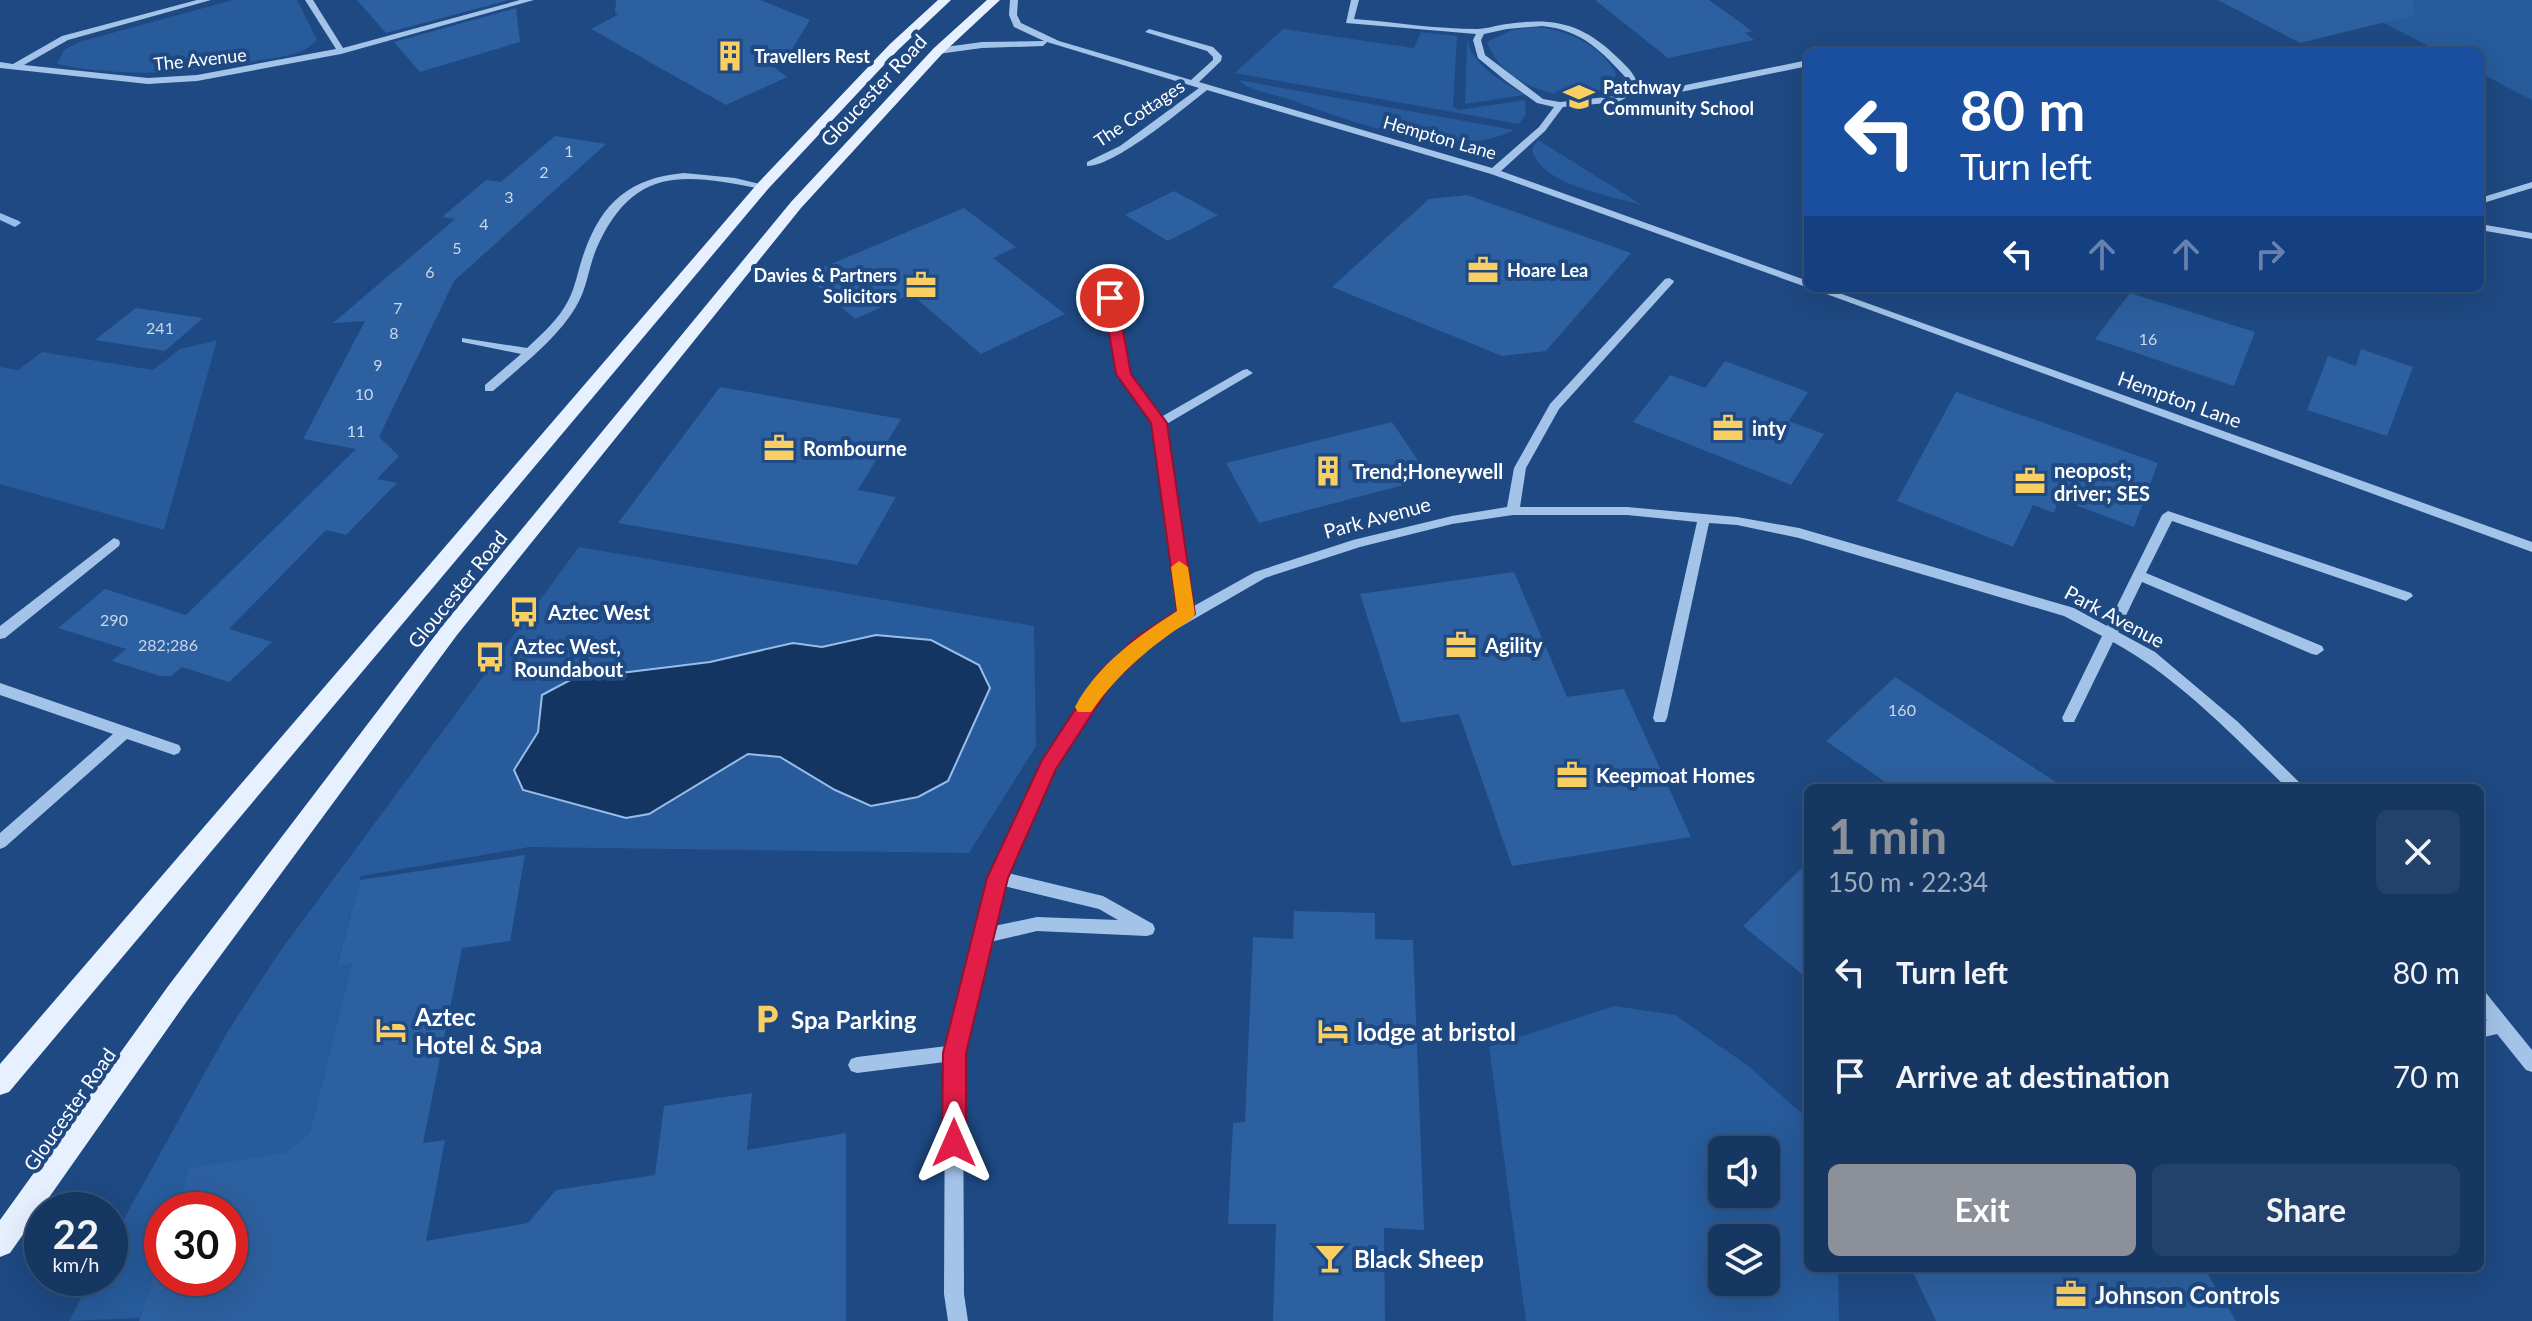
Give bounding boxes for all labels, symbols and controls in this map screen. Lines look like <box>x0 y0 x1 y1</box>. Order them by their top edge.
street label: Gloucester Road <box>815 29 931 151</box>
building icon: Travellers Rest <box>713 39 747 73</box>
street label: The Avenue <box>152 43 248 75</box>
place label: Travellers Rest <box>754 45 870 67</box>
street label: The Cottages <box>1090 75 1189 151</box>
place label: Patchway Community School <box>1603 76 1754 119</box>
text: 80 m <box>1960 76 2085 143</box>
school or university icon: Patchway Community School <box>1562 80 1596 114</box>
icon: left <box>1828 80 1932 184</box>
street label: Hempton Lane <box>1381 110 1499 164</box>
house number: 1 <box>564 141 574 160</box>
text: Turn left <box>1960 144 2092 188</box>
house number: 2 <box>539 162 549 181</box>
house number: 3 <box>504 187 514 206</box>
house number: 4 <box>479 214 489 233</box>
icon: left <box>1996 232 2040 276</box>
icon: ahead <box>2080 232 2124 276</box>
icon: ahead <box>2164 232 2208 276</box>
icon: right <box>2248 232 2292 276</box>
house number: 5 <box>452 238 462 257</box>
office icon: Hoare Lea <box>1466 253 1500 287</box>
place label: Hoare Lea <box>1507 259 1588 281</box>
house number: 6 <box>425 262 435 281</box>
place label: Davies & Partners Solicitors <box>753 264 897 307</box>
pin <box>1076 264 1144 332</box>
office icon: Davies & Partners Solicitors <box>904 268 938 302</box>
icon: arrive <box>1088 276 1132 320</box>
house number: 7 <box>393 298 403 317</box>
house number: 241 <box>146 318 174 337</box>
house number: 8 <box>389 323 399 342</box>
house number: 16 <box>2139 329 2157 348</box>
house number: 9 <box>373 355 383 374</box>
street label: Hempton Lane <box>2115 366 2245 432</box>
house number: 10 <box>355 384 373 403</box>
office icon: inty <box>1711 411 1745 445</box>
place label: inty <box>1752 416 1787 440</box>
house number: 11 <box>347 421 365 440</box>
office icon: Rombourne <box>762 431 796 465</box>
place label: Rombourne <box>803 436 907 460</box>
building icon: Trend;Honeywell <box>1311 454 1345 488</box>
place label: neopost; driver; SES <box>2054 458 2150 505</box>
place label: Trend;Honeywell <box>1352 459 1503 483</box>
office icon: neopost; driver; SES <box>2013 464 2047 498</box>
street label: Park Avenue <box>1321 491 1433 543</box>
street label: Gloucester Road <box>402 525 512 653</box>
street label: Park Avenue <box>2061 580 2169 652</box>
bus stop icon: Aztec West <box>507 595 541 629</box>
place label: Aztec West <box>547 600 651 624</box>
house number: 290 <box>100 610 128 629</box>
office icon: Agility <box>1444 628 1478 662</box>
place label: Agility <box>1484 633 1543 657</box>
place label: Aztec West, Roundabout <box>513 634 624 681</box>
house number: 282;286 <box>138 635 198 654</box>
bus stop icon: Aztec West, Roundabout <box>473 640 507 674</box>
house number: 160 <box>1888 700 1916 719</box>
office icon: Keepmoat Homes <box>1555 758 1589 792</box>
place label: Keepmoat Homes <box>1596 763 1755 787</box>
text: 1 min <box>1828 807 1947 864</box>
button: close <box>2376 810 2460 894</box>
text: 150 m · 22:34 <box>1828 866 1988 898</box>
icon: left <box>1828 950 1872 994</box>
text: Turn left <box>1896 954 2008 990</box>
text: 80 m <box>2393 954 2460 990</box>
place label: Aztec Hotel & Spa <box>414 1002 542 1059</box>
parking icon: Spa Parking <box>750 1002 784 1036</box>
place label: Spa Parking <box>791 1005 917 1034</box>
hotel icon: Aztec Hotel & Spa <box>374 1013 408 1047</box>
hotel icon: lodge at bristol <box>1316 1014 1350 1048</box>
place label: lodge at bristol <box>1357 1017 1516 1046</box>
street label: Gloucester Road <box>18 1043 120 1175</box>
icon: arrive <box>1828 1054 1872 1098</box>
text: Arrive at destination <box>1896 1058 2170 1094</box>
text: 70 m <box>2393 1058 2460 1094</box>
position arrow <box>912 1101 996 1185</box>
map controls <box>1708 1136 1780 1296</box>
button: sound <box>1708 1136 1780 1208</box>
button: Exit <box>1828 1164 2136 1256</box>
button: Share <box>2152 1164 2460 1256</box>
speed limit sign: 30 <box>144 1192 248 1296</box>
text: 22 <box>53 1210 99 1258</box>
button: layers <box>1708 1224 1780 1296</box>
bar icon: Black Sheep <box>1313 1241 1347 1275</box>
place label: Black Sheep <box>1354 1244 1484 1273</box>
text: km/h <box>53 1252 99 1276</box>
office icon: Johnson Controls <box>2054 1277 2088 1311</box>
place label: Johnson Controls <box>2095 1280 2280 1309</box>

